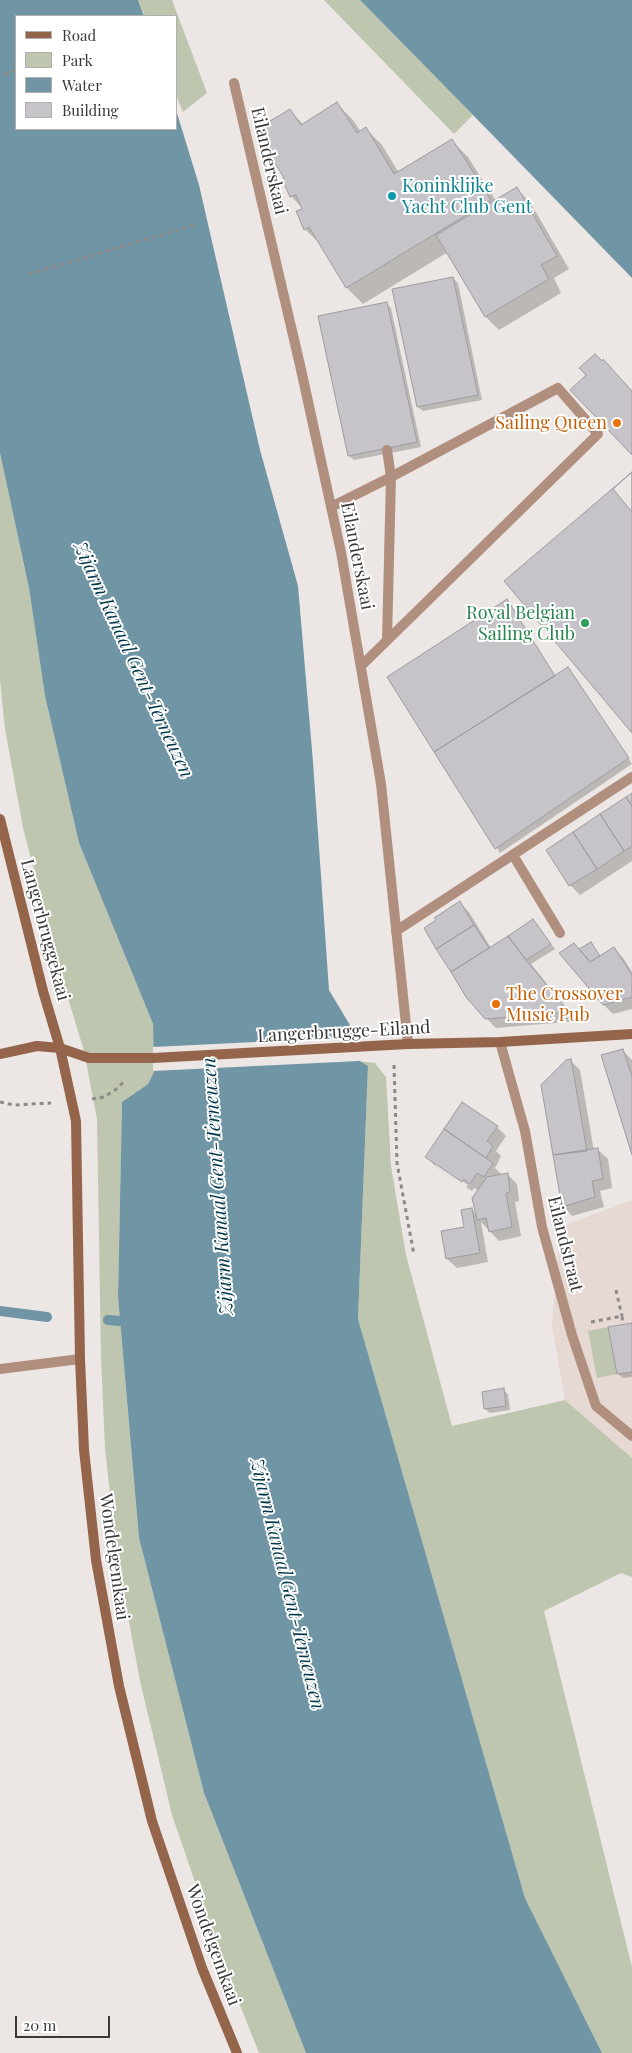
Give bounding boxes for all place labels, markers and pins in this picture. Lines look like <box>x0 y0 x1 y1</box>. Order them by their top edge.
place label: Koninklijke Yacht Club Gent <box>402 175 532 218</box>
marker: Koninklijke Yacht Club Gent <box>386 190 398 202</box>
place label: Sailing Queen <box>495 412 607 434</box>
marker: Sailing Queen <box>611 417 623 429</box>
place label: Royal Belgian Sailing Club <box>466 602 575 644</box>
marker: Royal Belgian Sailing Club <box>579 617 591 629</box>
place label: The Crossover Music Pub <box>506 983 623 1026</box>
marker: The Crossover Music Pub <box>490 998 502 1010</box>

